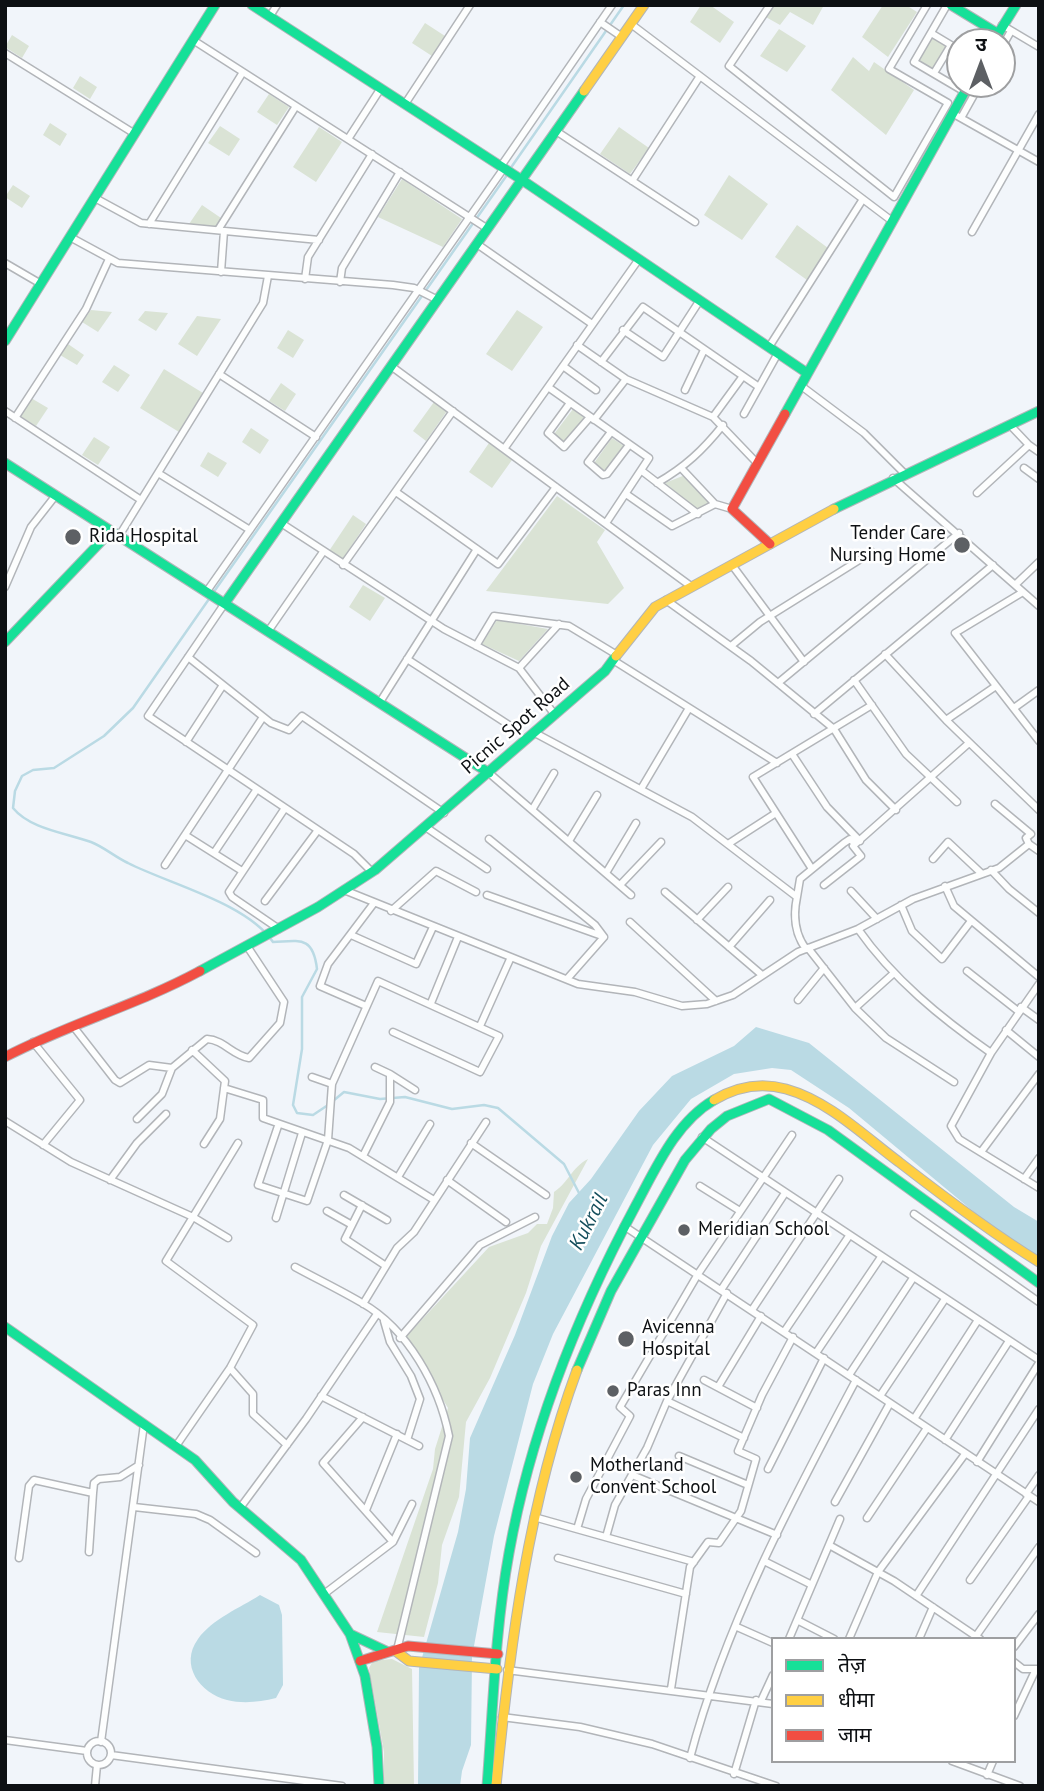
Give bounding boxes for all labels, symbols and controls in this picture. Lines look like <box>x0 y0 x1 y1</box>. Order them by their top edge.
north arrow <box>946 28 1016 98</box>
text: उ <box>975 32 987 56</box>
place label: Tender Care Nursing Home <box>830 523 946 567</box>
place label: Rida Hospital <box>89 526 198 548</box>
marker: Rida Hospital <box>63 527 83 547</box>
marker: Tender Care Nursing Home <box>952 535 972 555</box>
street label: Picnic Spot Road <box>457 673 575 779</box>
water label: Kukrail <box>564 1190 614 1254</box>
place label: Meridian School <box>698 1219 829 1241</box>
marker: Meridian School <box>676 1222 692 1238</box>
place label: Avicenna Hospital <box>642 1317 715 1361</box>
marker: Avicenna Hospital <box>616 1329 636 1349</box>
place label: Paras Inn <box>627 1380 702 1402</box>
marker: Paras Inn <box>605 1383 621 1399</box>
place label: Motherland Convent School <box>590 1455 716 1499</box>
marker: Motherland Convent School <box>568 1469 584 1485</box>
legend <box>771 1637 1016 1763</box>
text: तेज़ <box>838 1651 866 1678</box>
text: धीमा <box>838 1686 874 1713</box>
text: जाम <box>838 1721 872 1748</box>

